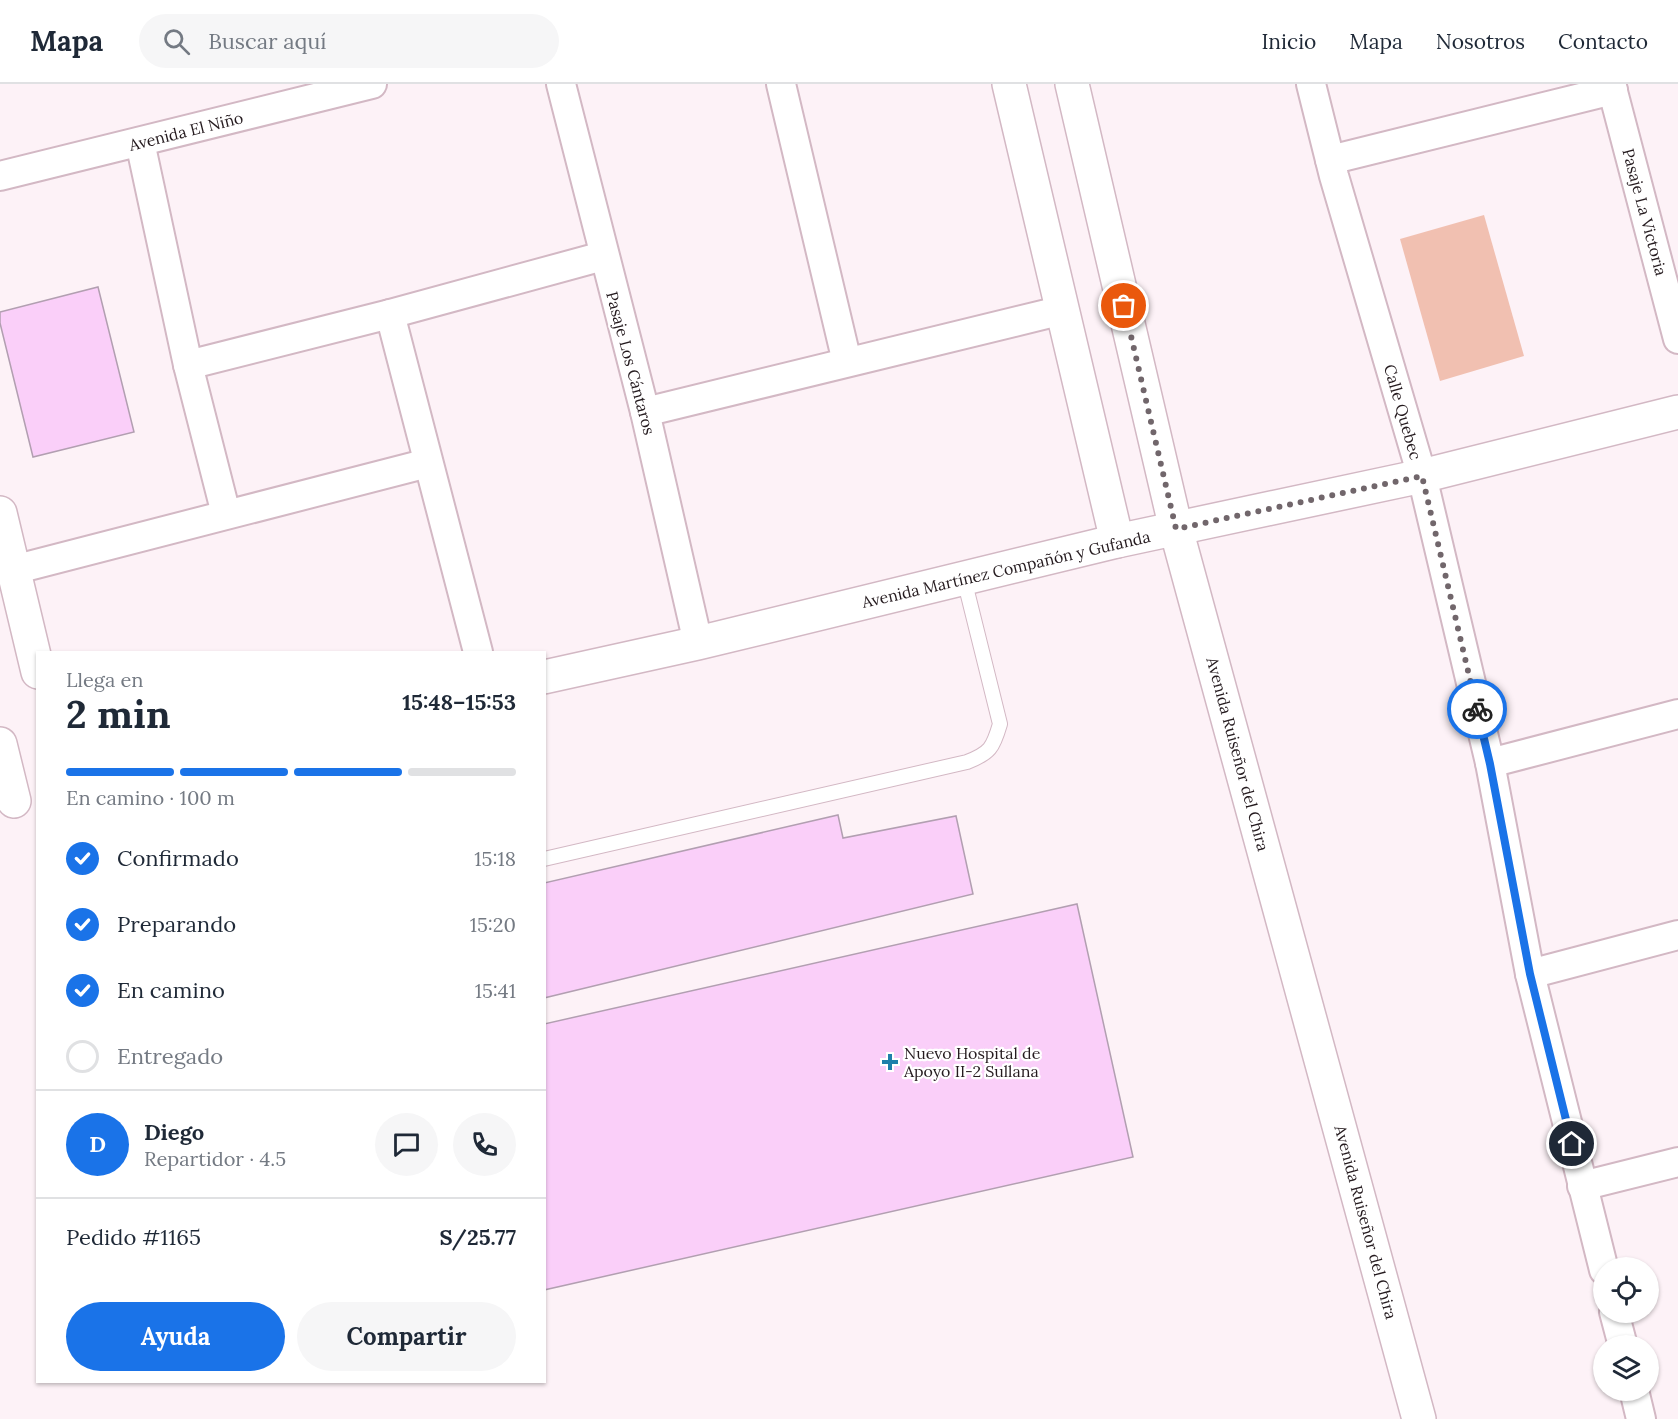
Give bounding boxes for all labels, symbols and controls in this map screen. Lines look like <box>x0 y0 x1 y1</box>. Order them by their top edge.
search box <box>139 14 559 68</box>
text: Mapa <box>30 23 103 59</box>
icon: search <box>160 25 193 58</box>
text: Buscar aquí <box>208 27 327 55</box>
text: Inicio <box>1261 28 1316 55</box>
text: Mapa <box>1349 28 1403 55</box>
text: Nosotros <box>1436 28 1525 55</box>
text: Contacto <box>1558 28 1648 55</box>
street label: Avenida El Niño <box>126 107 245 155</box>
street label: Pasaje La Victoria <box>1618 146 1672 278</box>
pin <box>1098 280 1149 331</box>
street label: Pasaje Los Cántaros <box>602 289 660 437</box>
icon: bag <box>1107 289 1140 322</box>
street label: Calle Quebec <box>1380 362 1426 462</box>
street label: Avenida Martínez Compañón y Gufanda <box>859 526 1152 612</box>
street label: Avenida Ruiseñor del Chira <box>1202 654 1274 853</box>
text: Llega en <box>66 667 143 692</box>
courier <box>1447 679 1507 739</box>
text: 15:48–15:53 <box>402 688 516 716</box>
text: 2 min <box>66 689 171 739</box>
icon: bike <box>1461 693 1494 726</box>
text: En camino · 100 m <box>66 785 235 810</box>
icon: check <box>66 842 99 875</box>
text: Confirmado <box>117 844 239 872</box>
text: 15:18 <box>474 846 516 871</box>
icon: check <box>66 908 99 941</box>
text: Preparando <box>117 910 236 938</box>
text: 15:20 <box>470 912 516 937</box>
icon: check <box>66 974 99 1007</box>
text: En camino <box>117 976 225 1004</box>
text: 15:41 <box>475 978 516 1003</box>
text: Entregado <box>117 1042 223 1070</box>
place label: Nuevo Hospital de Apoyo II-2 Sullana <box>903 1043 1041 1081</box>
marker: Nuevo Hospital de Apoyo II-2 Sullana <box>881 1053 899 1071</box>
button: chat <box>375 1113 438 1176</box>
button: phone <box>453 1113 516 1176</box>
text: Diego <box>144 1118 204 1146</box>
pin <box>1546 1118 1597 1169</box>
street label: Avenida Ruiseñor del Chira <box>1330 1122 1402 1321</box>
icon: home <box>1555 1127 1588 1160</box>
text: D <box>89 1130 106 1158</box>
text: Repartidor · 4.5 <box>144 1146 286 1171</box>
text: Pedido #1165 <box>66 1223 201 1251</box>
text: S/25.77 <box>439 1223 516 1251</box>
map controls <box>1593 1257 1659 1401</box>
button: locate <box>1593 1257 1659 1323</box>
button: Ayuda <box>66 1302 285 1371</box>
button: Compartir <box>297 1302 516 1371</box>
button: layers <box>1593 1335 1659 1401</box>

